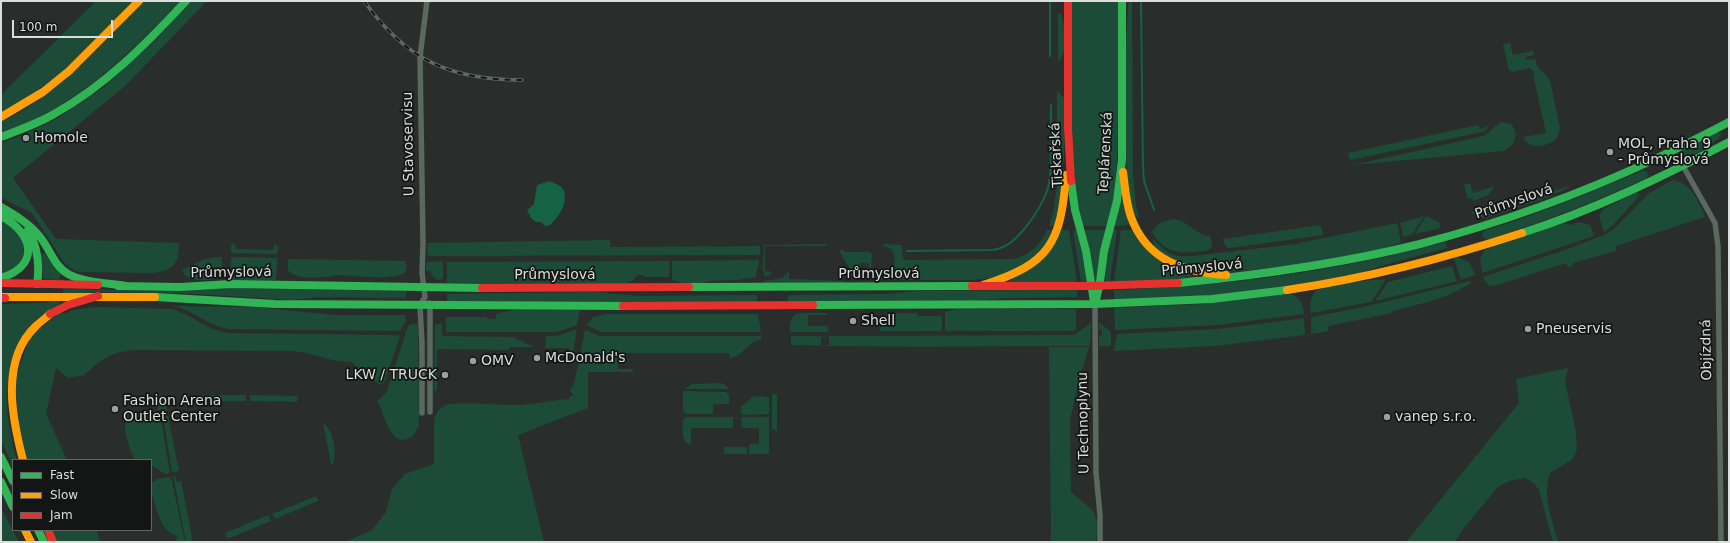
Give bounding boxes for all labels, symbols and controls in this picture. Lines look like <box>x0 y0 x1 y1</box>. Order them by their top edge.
scale bar <box>14 12 115 38</box>
text: 100 m <box>19 20 57 34</box>
street label: U Stavoservisu <box>400 92 418 196</box>
street label: Teplárenská <box>1095 111 1117 195</box>
street label: Tiskařská <box>1047 122 1067 188</box>
place label: Homole <box>34 130 88 146</box>
marker: Homole <box>21 133 31 143</box>
place label: MOL, Praha 9 - Průmyslová <box>1618 136 1711 168</box>
marker: MOL, Praha 9 - Průmyslová <box>1605 147 1615 157</box>
street label: Průmyslová <box>1473 181 1555 223</box>
street label: Průmyslová <box>1161 256 1243 280</box>
street label: Průmyslová <box>190 264 272 282</box>
street label: Průmyslová <box>838 266 920 282</box>
street label: Průmyslová <box>514 267 596 283</box>
place label: Shell <box>861 313 895 329</box>
marker: Shell <box>848 316 858 326</box>
street label: Objízdná <box>1698 319 1716 381</box>
place label: Pneuservis <box>1536 321 1612 337</box>
marker: Pneuservis <box>1523 324 1533 334</box>
place label: McDonald's <box>545 350 625 366</box>
place label: OMV <box>481 353 514 369</box>
marker: McDonald's <box>532 353 542 363</box>
marker: OMV <box>468 356 478 366</box>
place label: LKW / TRUCK <box>346 367 437 383</box>
marker: LKW / TRUCK <box>440 370 450 380</box>
street label: U Technoplynu <box>1075 372 1093 474</box>
place label: Fashion Arena Outlet Center <box>123 393 221 426</box>
marker: Fashion Arena Outlet Center <box>110 404 120 414</box>
place label: vanep s.r.o. <box>1395 409 1476 425</box>
marker: vanep s.r.o. <box>1382 412 1392 422</box>
legend <box>12 459 152 531</box>
text: Fast <box>50 468 74 482</box>
text: Slow <box>50 488 78 502</box>
text: Jam <box>50 508 73 522</box>

